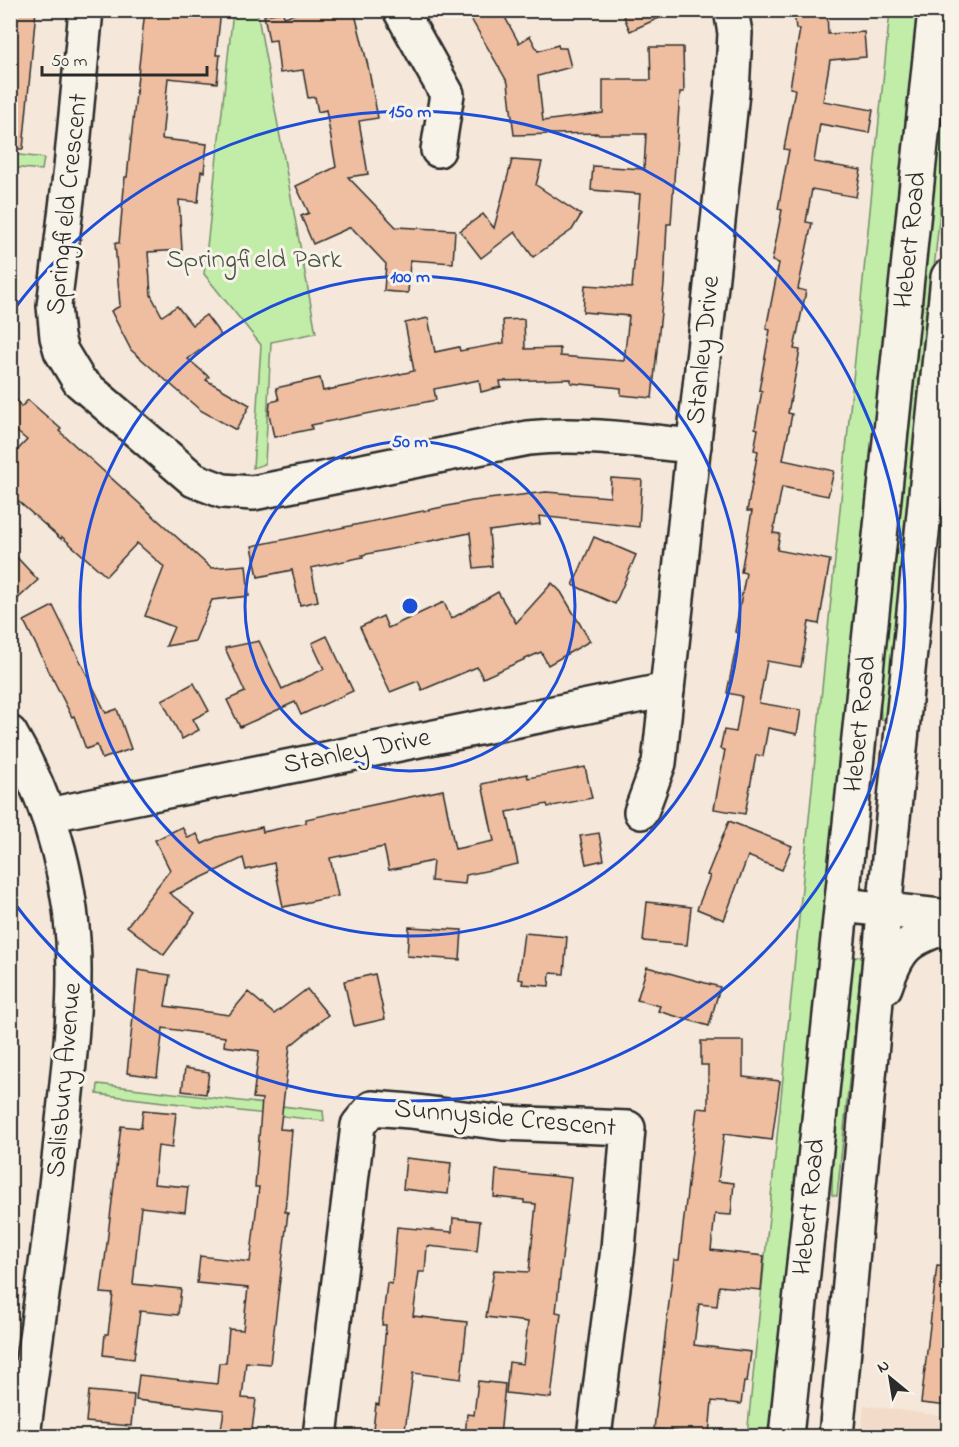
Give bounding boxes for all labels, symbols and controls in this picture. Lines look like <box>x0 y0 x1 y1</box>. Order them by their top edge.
scale bar <box>42 39 207 77</box>
text: 50 m <box>51 49 88 75</box>
street label: Springfield Crescent <box>37 91 99 317</box>
text: 150 m <box>389 100 431 126</box>
street label: Hebert Road <box>884 170 938 310</box>
park label: Springfield Park <box>166 241 342 280</box>
text: 100 m <box>390 265 430 291</box>
street label: Stanley Drive <box>677 273 731 426</box>
text: 50 m <box>392 430 428 456</box>
centre of rings <box>400 596 420 616</box>
street label: Hebert Road <box>834 654 888 794</box>
street label: Stanley Drive <box>280 718 435 785</box>
street label: Salisbury Avenue <box>37 980 93 1179</box>
street label: Sunnyside Crescent <box>392 1090 618 1148</box>
street label: Hebert Road <box>783 1137 837 1277</box>
north arrow <box>860 1348 920 1408</box>
text: N <box>873 1354 894 1380</box>

